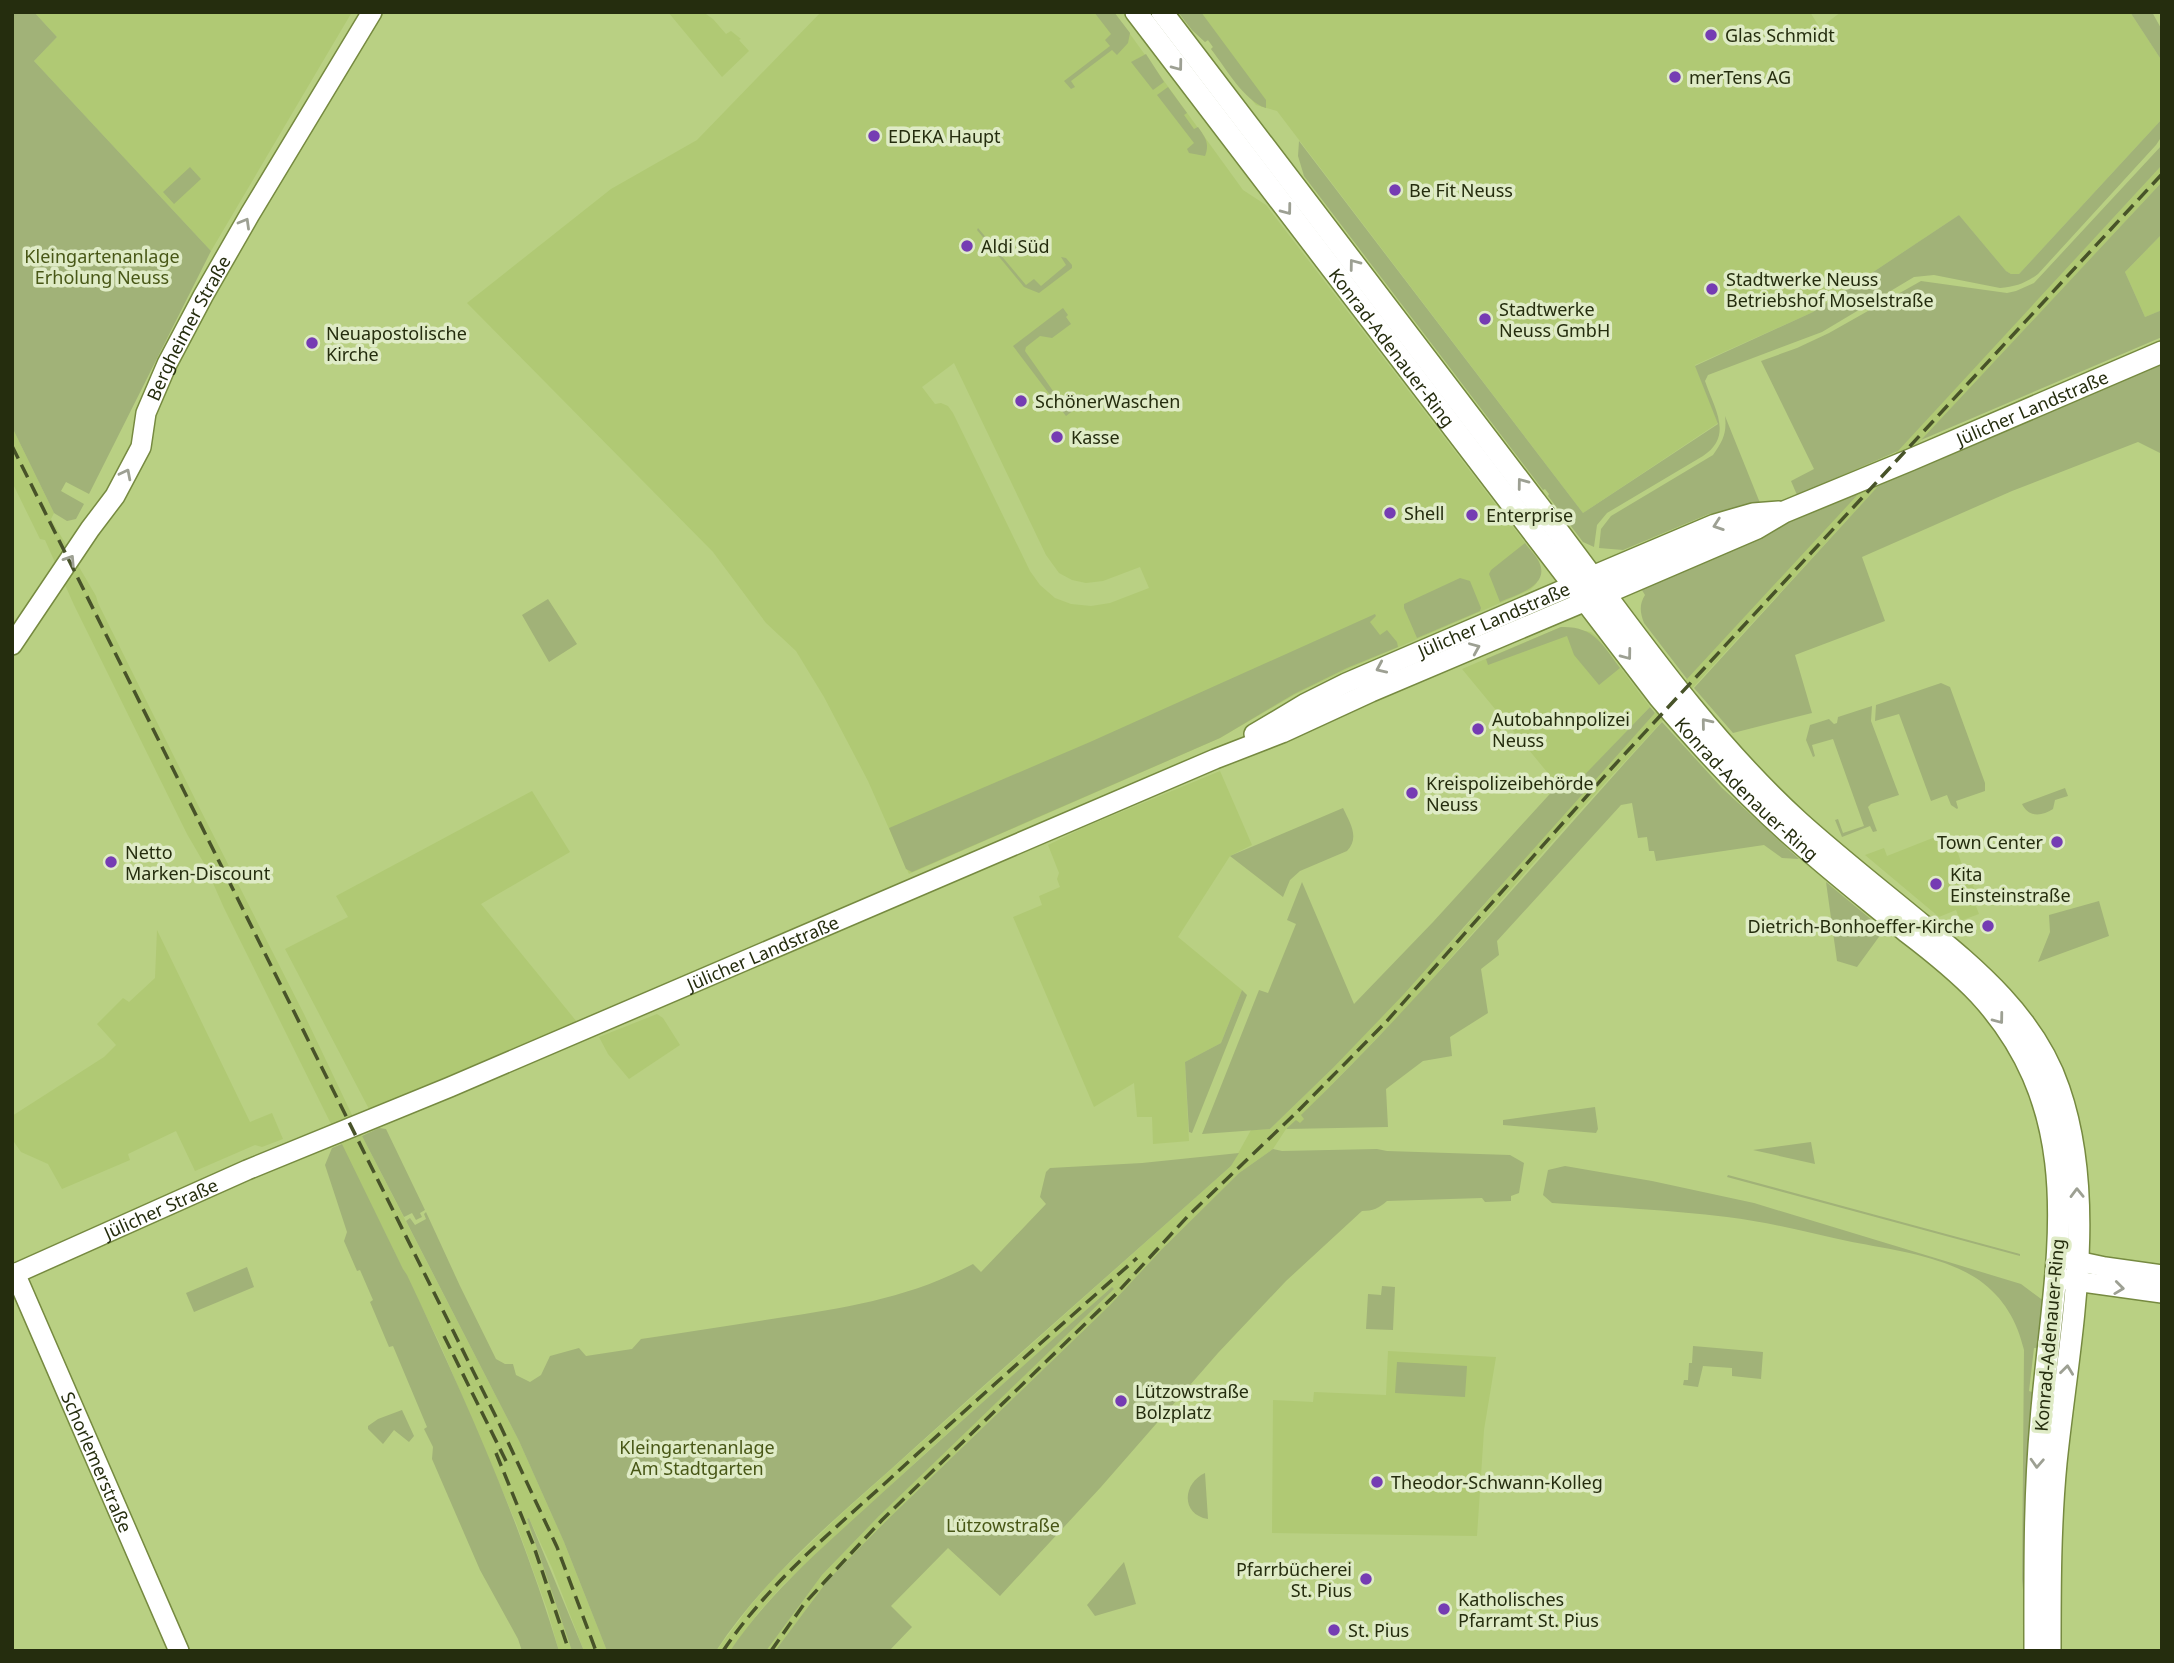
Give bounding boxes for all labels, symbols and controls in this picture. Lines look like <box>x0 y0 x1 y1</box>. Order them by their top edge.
place label: Glas Schmidt <box>1725 23 1835 47</box>
marker: Glas Schmidt <box>1703 27 1719 43</box>
one-way arrow <box>1169 58 1182 71</box>
place label: merTens AG <box>1689 65 1791 89</box>
marker: merTens AG <box>1667 69 1683 85</box>
place label: EDEKA Haupt <box>888 124 1001 148</box>
marker: EDEKA Haupt <box>866 128 882 144</box>
place label: Be Fit Neuss <box>1409 178 1513 202</box>
marker: Be Fit Neuss <box>1387 182 1403 198</box>
one-way arrow <box>1279 202 1292 215</box>
one-way arrow <box>237 217 250 230</box>
place label: Aldi Süd <box>981 234 1050 258</box>
marker: Aldi Süd <box>959 238 975 254</box>
park label: Kleingartenanlage Erholung Neuss <box>24 244 180 289</box>
street label: Bergheimer Straße <box>141 251 236 404</box>
one-way arrow <box>1350 259 1363 272</box>
street label: Konrad-Adenauer-Ring <box>1324 263 1460 432</box>
place label: Stadtwerke Neuss Betriebshof Moselstraße <box>1726 267 1934 312</box>
marker: Stadtwerke Neuss Betriebshof Moselstraße <box>1704 281 1720 297</box>
place label: Stadtwerke Neuss GmbH <box>1499 297 1610 342</box>
marker: Stadtwerke Neuss GmbH <box>1477 311 1493 327</box>
place label: Neuapostolische Kirche <box>326 321 467 366</box>
marker: Neuapostolische Kirche <box>304 335 320 351</box>
street label: Jülicher Landstraße <box>1951 365 2112 452</box>
place label: SchönerWaschen <box>1035 389 1180 413</box>
marker: SchönerWaschen <box>1013 393 1029 409</box>
place label: Kasse <box>1071 425 1120 449</box>
marker: Kasse <box>1049 429 1065 445</box>
one-way arrow <box>117 469 131 482</box>
one-way arrow <box>1518 479 1531 491</box>
place label: Shell <box>1404 501 1444 525</box>
place label: Enterprise <box>1486 503 1573 527</box>
marker: Shell <box>1382 505 1398 521</box>
marker: Enterprise <box>1464 507 1480 523</box>
one-way arrow <box>1712 517 1725 531</box>
one-way arrow <box>62 554 75 567</box>
street label: Jülicher Landstraße <box>1412 576 1573 664</box>
one-way arrow <box>1468 642 1480 656</box>
one-way arrow <box>1619 648 1632 660</box>
one-way arrow <box>1376 660 1388 674</box>
place label: Autobahnpolizei Neuss <box>1492 707 1630 752</box>
street label: Konrad-Adenauer-Ring <box>1670 712 1824 866</box>
one-way arrow <box>1702 719 1714 732</box>
marker: Autobahnpolizei Neuss <box>1470 721 1486 737</box>
place label: Kreispolizeibehörde Neuss <box>1426 771 1594 816</box>
marker: Kreispolizeibehörde Neuss <box>1404 785 1420 801</box>
place label: Town Center <box>1937 830 2044 854</box>
marker: Town Center <box>2049 834 2065 850</box>
place label: Netto Marken-Discount <box>125 840 271 885</box>
marker: Netto Marken-Discount <box>103 854 119 870</box>
place label: Kita Einsteinstraße <box>1950 862 2071 907</box>
marker: Kita Einsteinstraße <box>1928 876 1944 892</box>
street label: Jülicher Landstraße <box>681 910 842 997</box>
place label: Dietrich-Bonhoeffer-Kirche <box>1748 914 1974 938</box>
marker: Dietrich-Bonhoeffer-Kirche <box>1980 918 1996 934</box>
one-way arrow <box>1991 1011 2003 1024</box>
street label: Jülicher Straße <box>98 1173 222 1245</box>
one-way arrow <box>2069 1187 2085 1198</box>
street label: Konrad-Adenauer-Ring <box>2029 1237 2069 1433</box>
one-way arrow <box>2113 1280 2124 1295</box>
one-way arrow <box>2060 1364 2075 1376</box>
place label: Lützowstraße Bolzplatz <box>1135 1379 1249 1424</box>
street label: Schorlemerstraße <box>56 1388 138 1536</box>
marker: Lützowstraße Bolzplatz <box>1113 1393 1129 1409</box>
park label: Kleingartenanlage Am Stadtgarten <box>619 1435 775 1480</box>
one-way arrow <box>2030 1458 2045 1469</box>
place label: Theodor-Schwann-Kolleg <box>1391 1470 1603 1494</box>
marker: Theodor-Schwann-Kolleg <box>1369 1474 1385 1490</box>
park label: Lützowstraße <box>946 1513 1060 1537</box>
place label: Pfarrbücherei St. Pius <box>1236 1557 1352 1602</box>
marker: Pfarrbücherei St. Pius <box>1358 1571 1374 1587</box>
place label: Katholisches Pfarramt St. Pius <box>1458 1587 1599 1632</box>
marker: Katholisches Pfarramt St. Pius <box>1436 1601 1452 1617</box>
place label: St. Pius <box>1348 1618 1409 1642</box>
marker: St. Pius <box>1326 1622 1342 1638</box>

